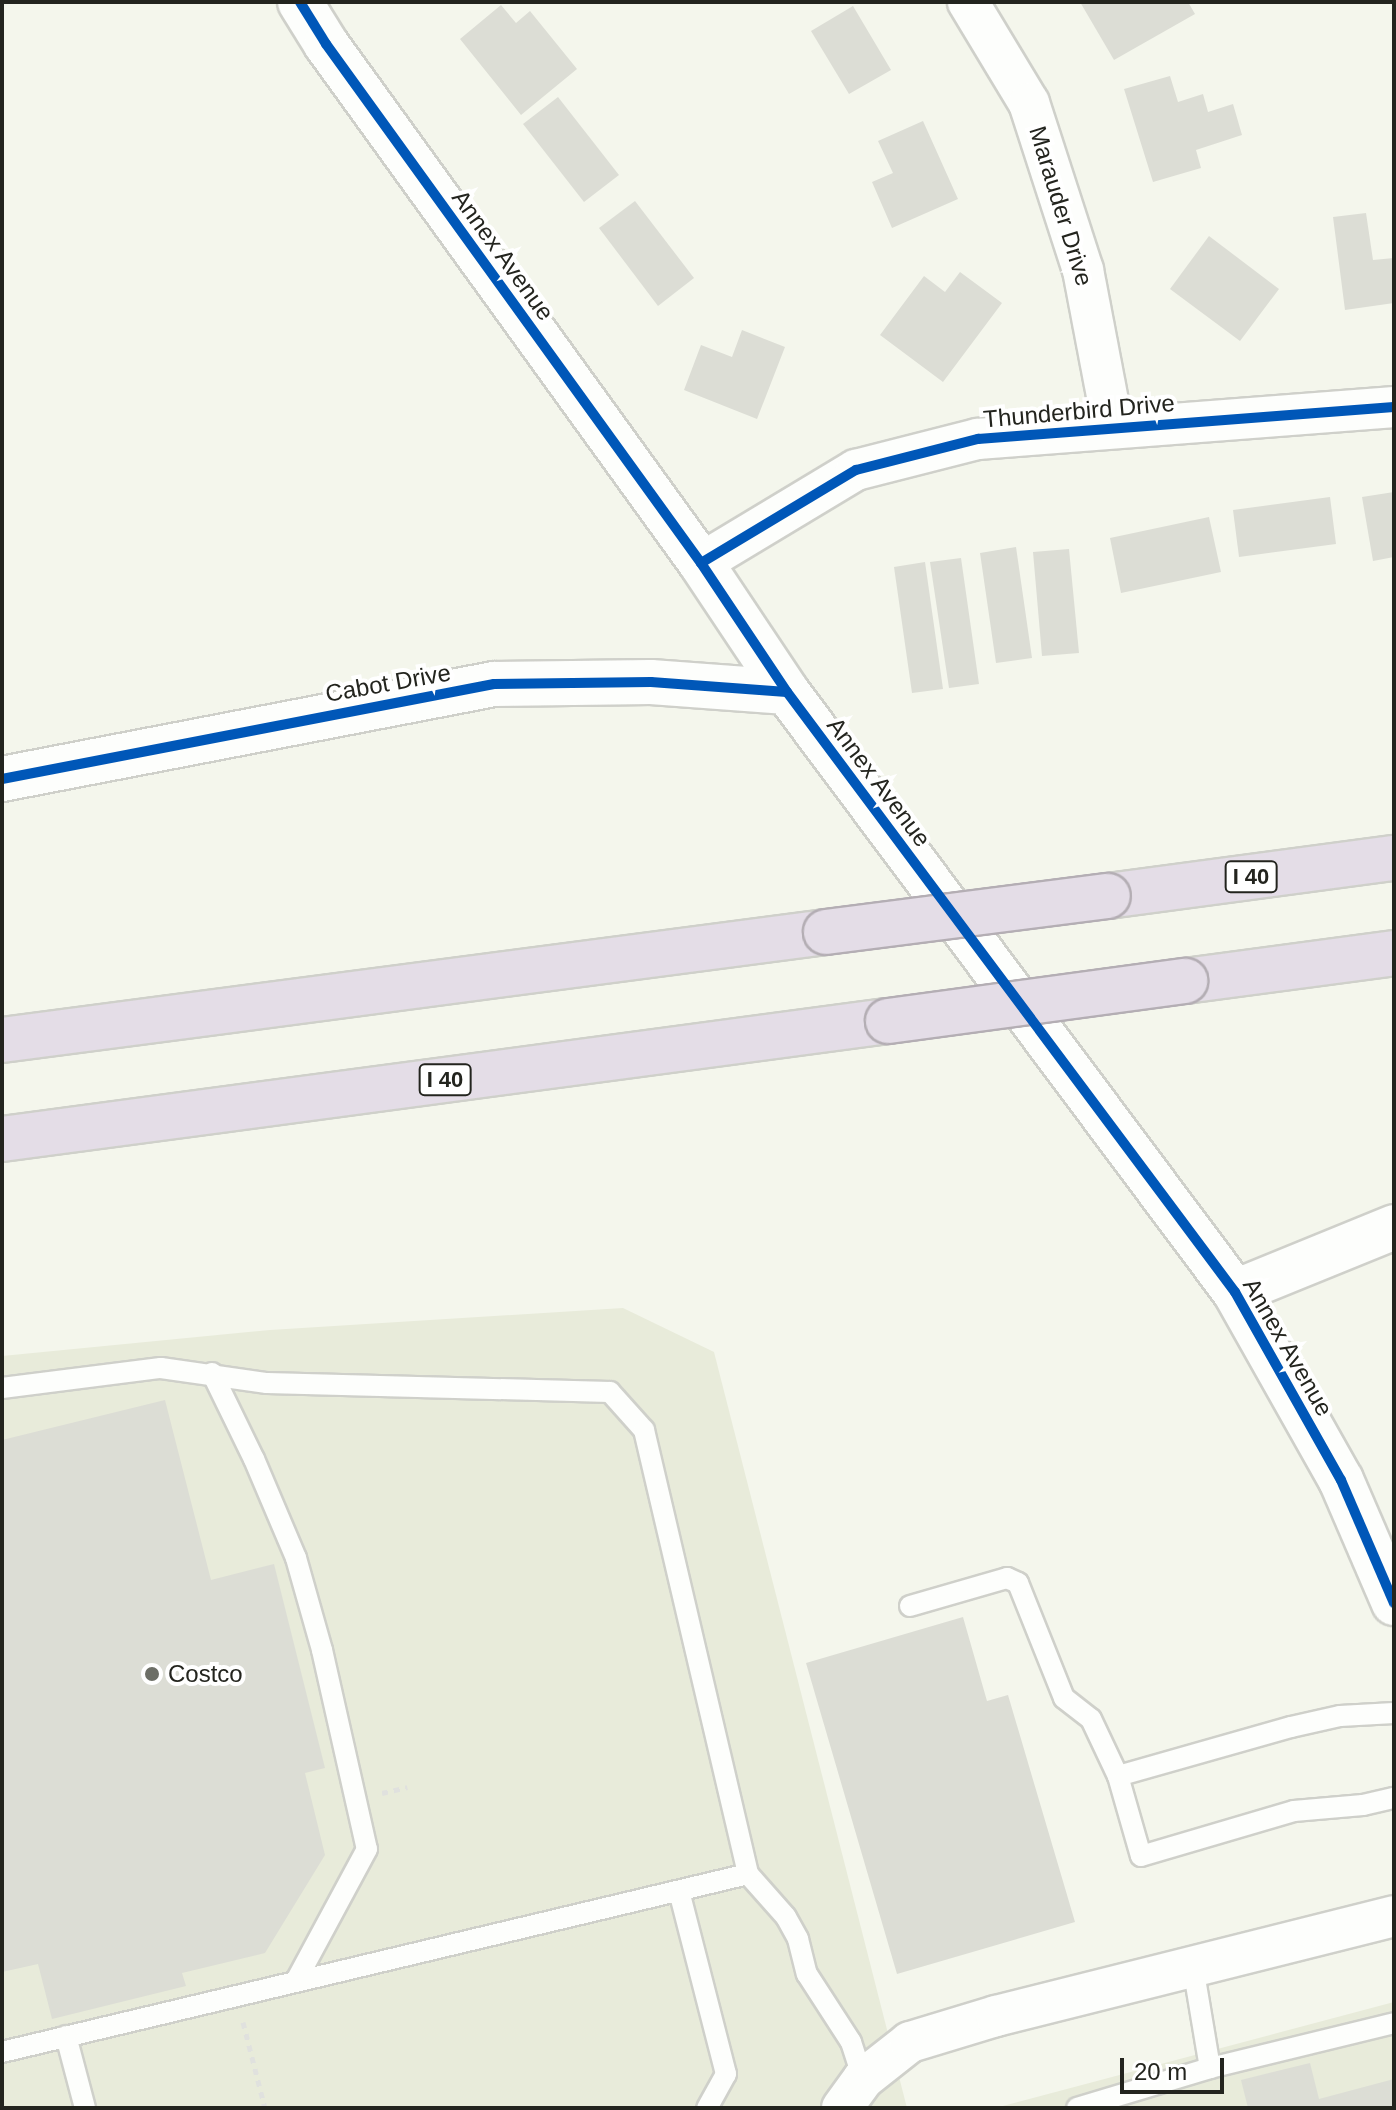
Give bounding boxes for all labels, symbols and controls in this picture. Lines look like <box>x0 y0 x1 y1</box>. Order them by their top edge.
street label: Marauder Drive <box>1023 123 1099 289</box>
street label: Annex Avenue <box>446 184 560 326</box>
street label: Thunderbird Drive <box>982 388 1176 434</box>
street label: Cabot Drive <box>323 658 453 708</box>
street label: Annex Avenue <box>821 711 937 853</box>
road number: I 40 <box>1223 859 1279 895</box>
road number: I 40 <box>417 1062 473 1098</box>
street label: Annex Avenue <box>1237 1272 1339 1422</box>
place label: Costco <box>168 1660 243 1688</box>
marker: Costco <box>143 1665 161 1683</box>
scale bar <box>1124 2042 1228 2092</box>
text: 20 m <box>1134 2058 1187 2085</box>

